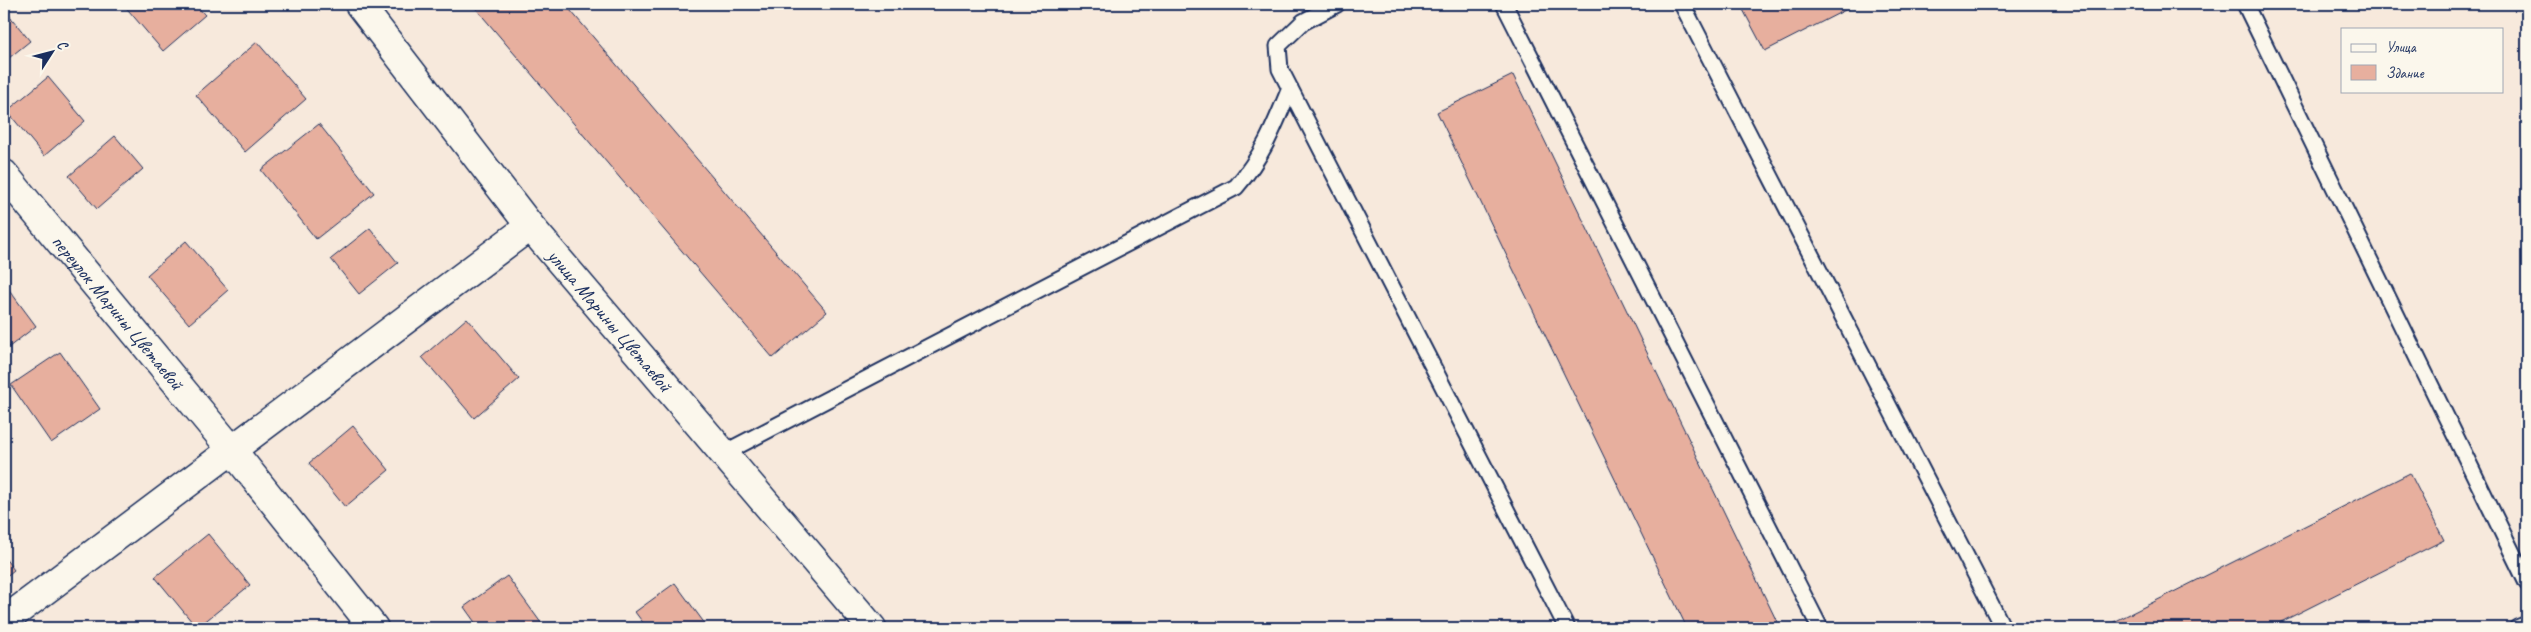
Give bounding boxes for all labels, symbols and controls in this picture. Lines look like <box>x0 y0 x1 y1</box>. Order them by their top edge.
north arrow <box>28 28 78 78</box>
legend <box>2341 28 2504 92</box>
text: С <box>53 37 72 54</box>
text: Улица <box>2386 38 2417 57</box>
text: Здание <box>2386 64 2425 83</box>
street label: переулок Марины Цветаевой <box>46 229 190 397</box>
street label: улица Марины Цветаевой <box>541 243 679 399</box>

